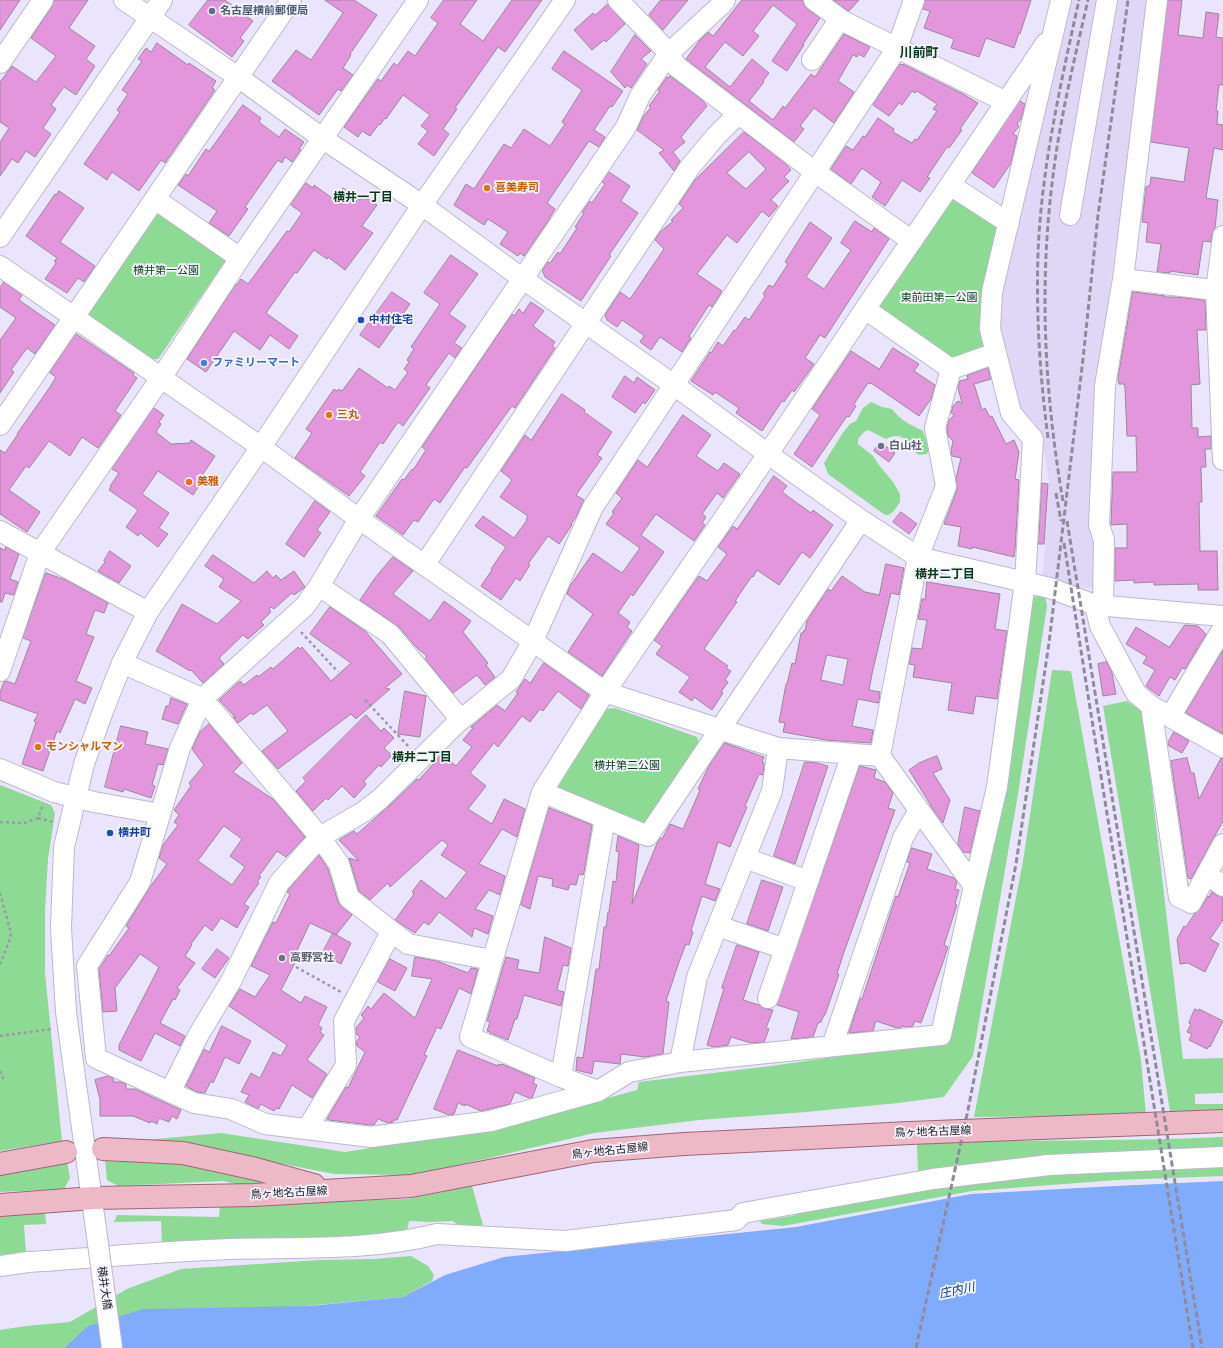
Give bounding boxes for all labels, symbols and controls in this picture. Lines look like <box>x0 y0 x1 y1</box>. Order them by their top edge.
place label: 名古屋横前郵便局 <box>220 4 308 18</box>
marker: 名古屋横前郵便局 <box>207 6 217 16</box>
district label: 川前町 <box>900 45 938 61</box>
place label: 喜美寿司 <box>495 181 539 195</box>
marker: 喜美寿司 <box>482 183 492 193</box>
district label: 横井一丁目 <box>333 191 393 205</box>
park label: 横井第一公園 <box>133 264 199 278</box>
park label: 東前田第一公園 <box>901 291 977 305</box>
place label: 中村住宅 <box>369 313 413 327</box>
marker: 中村住宅 <box>356 315 366 325</box>
place label: ファミリーマート <box>212 356 300 370</box>
marker: ファミリーマート <box>199 358 209 368</box>
place label: 三丸 <box>337 408 359 422</box>
marker: 三丸 <box>324 410 334 420</box>
place label: 白山社 <box>889 439 922 453</box>
marker: 白山社 <box>876 441 886 451</box>
place label: 美雅 <box>197 475 219 489</box>
marker: 美雅 <box>184 477 194 487</box>
district label: 横井二丁目 <box>915 568 975 582</box>
place label: モンシャルマン <box>46 740 123 754</box>
marker: モンシャルマン <box>33 742 43 752</box>
district label: 横井二丁目 <box>392 751 452 765</box>
park label: 横井第二公園 <box>594 759 660 773</box>
place label: 横井町 <box>118 826 151 840</box>
marker: 横井町 <box>105 828 115 838</box>
place label: 高野宮社 <box>290 951 334 965</box>
marker: 高野宮社 <box>277 953 287 963</box>
street label: 鳥ヶ地名古屋線 <box>894 1124 972 1140</box>
street label: 鳥ヶ地名古屋線 <box>571 1140 649 1162</box>
street label: 鳥ヶ地名古屋線 <box>250 1184 328 1202</box>
street label: 横井大橋 <box>94 1265 114 1311</box>
water label: 庄内川 <box>938 1280 976 1302</box>

